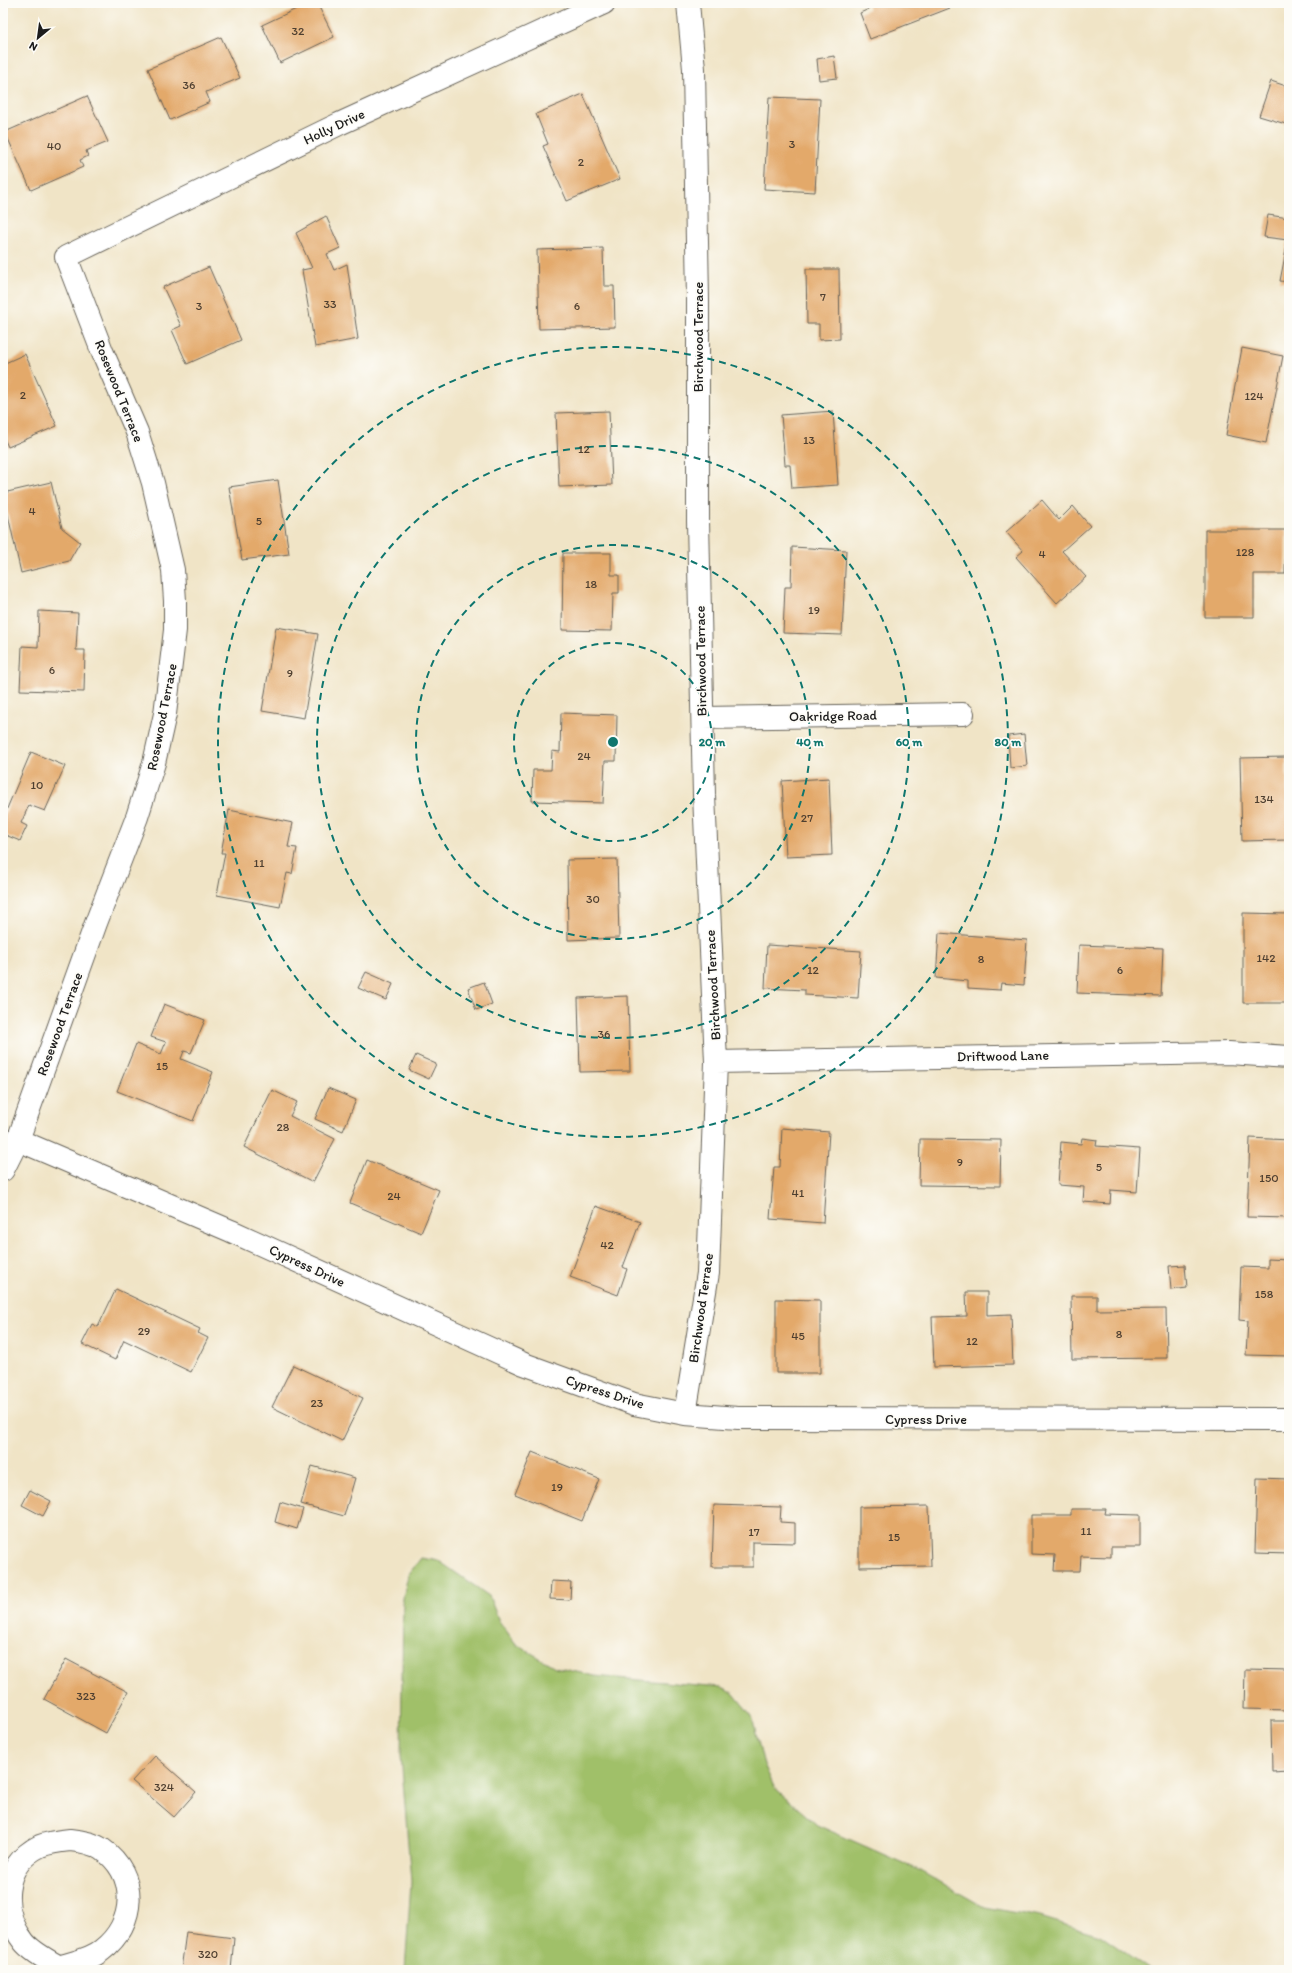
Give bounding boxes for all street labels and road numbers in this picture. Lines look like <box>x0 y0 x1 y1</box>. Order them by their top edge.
street label: Holly Drive <box>301 105 368 149</box>
street label: Birchwood Terrace <box>690 281 707 392</box>
street label: Rosewood Terrace <box>91 337 147 445</box>
street label: Birchwood Terrace <box>692 605 710 716</box>
street label: Rosewood Terrace <box>143 662 181 772</box>
street label: Oakridge Road <box>789 707 878 725</box>
street label: Birchwood Terrace <box>702 929 724 1041</box>
street label: Rosewood Terrace <box>33 970 87 1078</box>
street label: Driftwood Lane <box>957 1047 1050 1065</box>
street label: Cypress Drive <box>266 1241 348 1291</box>
street label: Birchwood Terrace <box>685 1252 717 1364</box>
street label: Cypress Drive <box>563 1371 647 1413</box>
street label: Cypress Drive <box>885 1411 967 1428</box>

